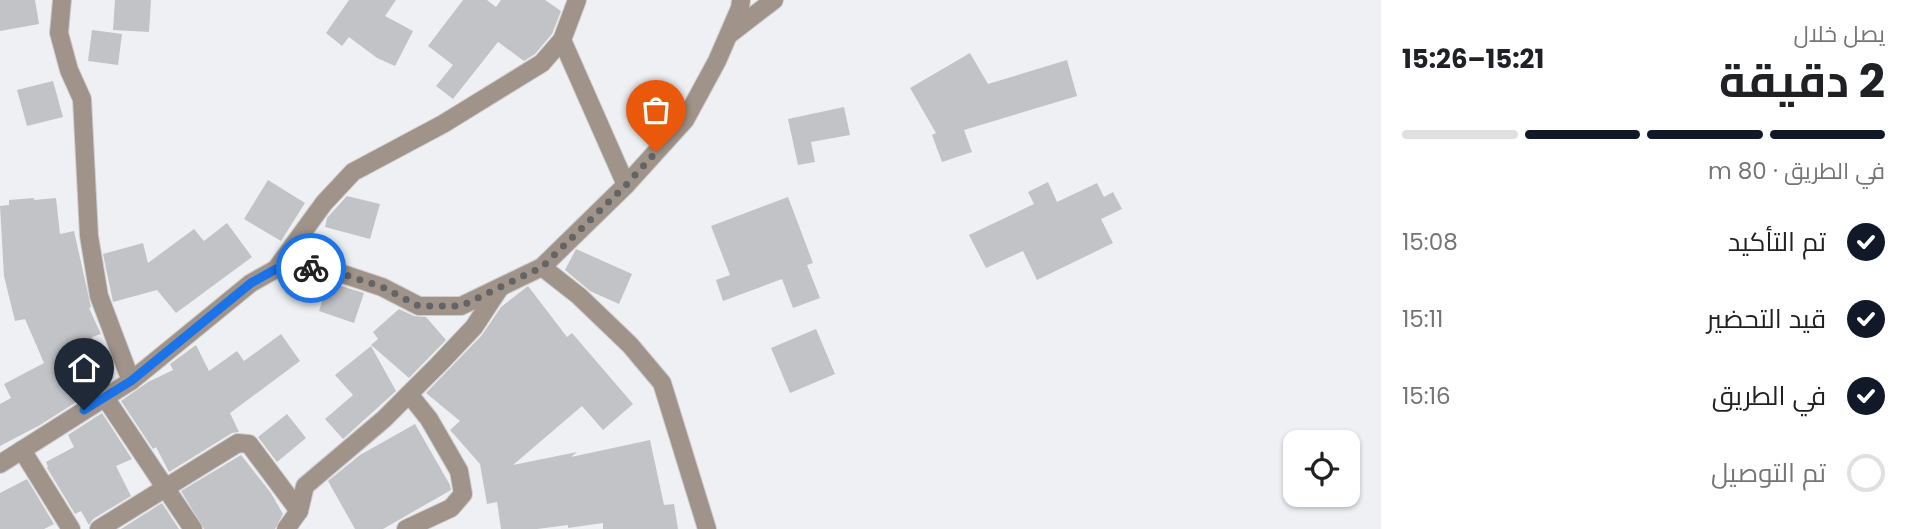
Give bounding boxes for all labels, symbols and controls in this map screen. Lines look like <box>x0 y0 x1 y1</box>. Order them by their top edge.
text: يصل خلال <box>1794 18 1885 50</box>
text: 15:21–15:26 <box>1402 41 1544 77</box>
text: 2 دقيقة <box>1719 49 1885 113</box>
pin <box>626 80 686 152</box>
icon: bag <box>637 91 675 129</box>
text: في الطريق · 80 m <box>1708 155 1885 187</box>
icon: check <box>1847 223 1885 261</box>
text: تم التأكيد <box>1728 224 1826 260</box>
text: 15:08 <box>1402 226 1458 258</box>
courier <box>276 233 346 303</box>
icon: bike <box>292 249 330 287</box>
icon: check <box>1847 300 1885 338</box>
text: قيد التحضير <box>1707 301 1826 337</box>
text: 15:11 <box>1402 303 1443 335</box>
pin <box>54 338 114 410</box>
icon: home <box>65 349 103 387</box>
icon: check <box>1847 377 1885 415</box>
text: في الطريق <box>1712 378 1826 414</box>
text: 15:16 <box>1402 380 1451 412</box>
map controls <box>1283 430 1360 507</box>
button: locate <box>1283 430 1360 507</box>
text: تم التوصيل <box>1711 455 1826 491</box>

